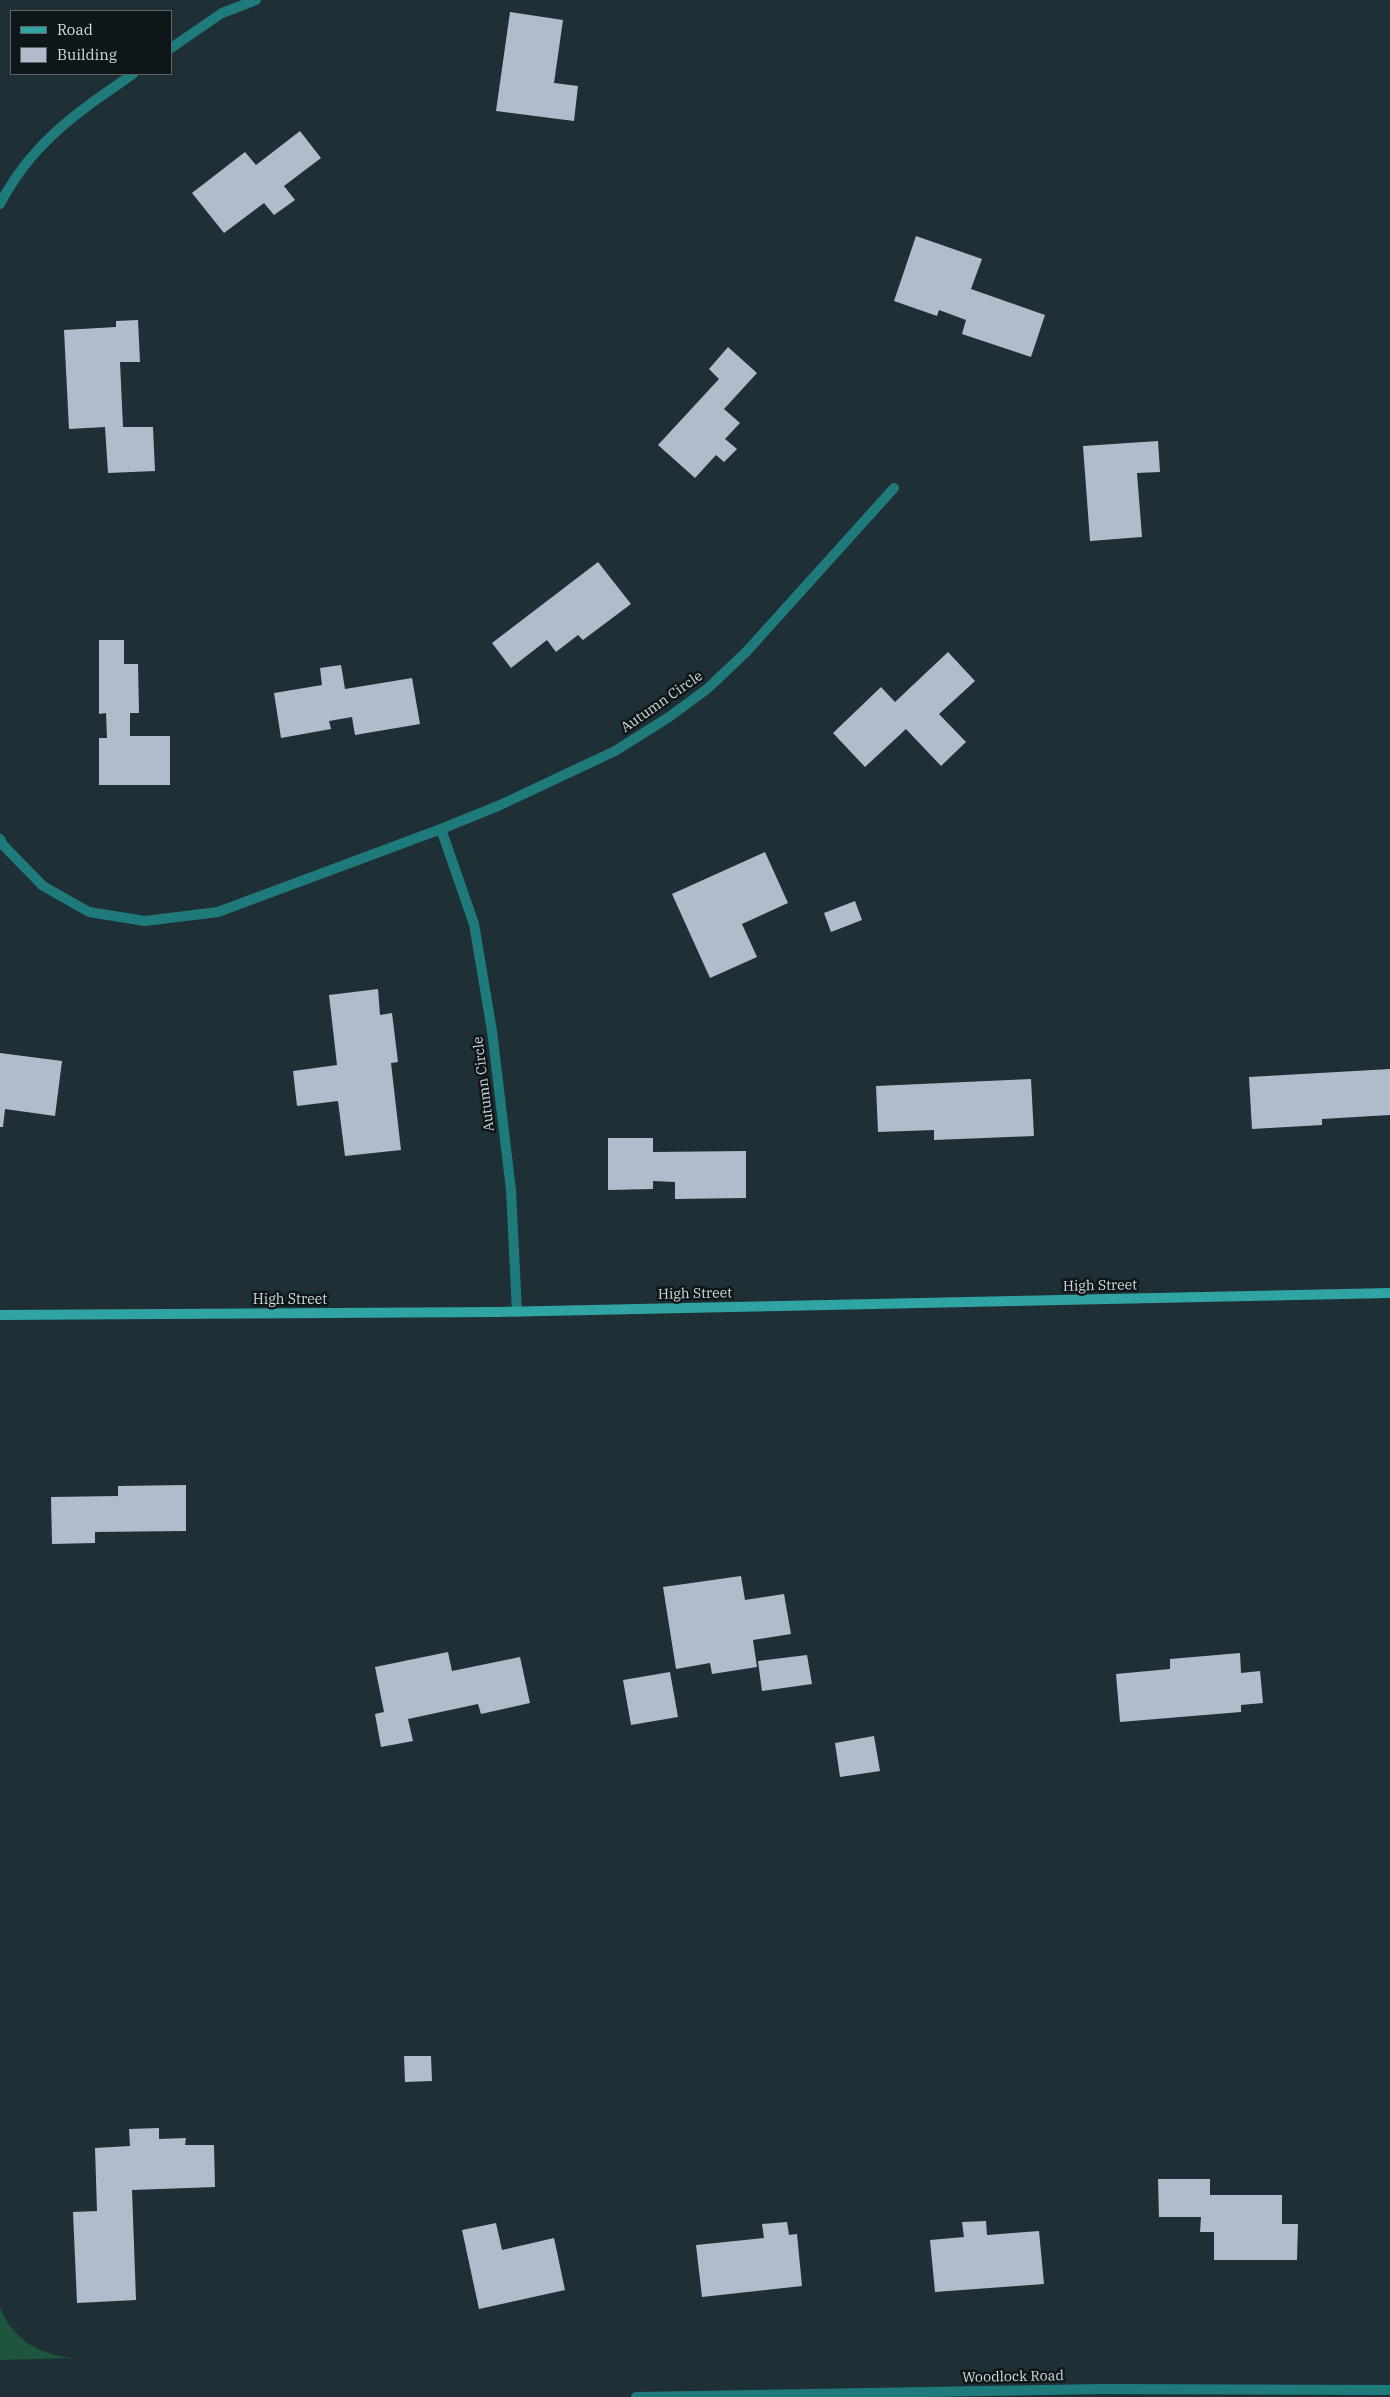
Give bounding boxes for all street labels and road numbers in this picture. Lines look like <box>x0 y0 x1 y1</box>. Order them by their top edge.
street label: Autumn Circle <box>618 668 706 736</box>
street label: Autumn Circle <box>470 1035 498 1133</box>
street label: High Street <box>1063 1277 1137 1295</box>
street label: High Street <box>658 1285 732 1303</box>
street label: High Street <box>253 1292 327 1308</box>
street label: Woodlock Road <box>962 2368 1064 2386</box>

